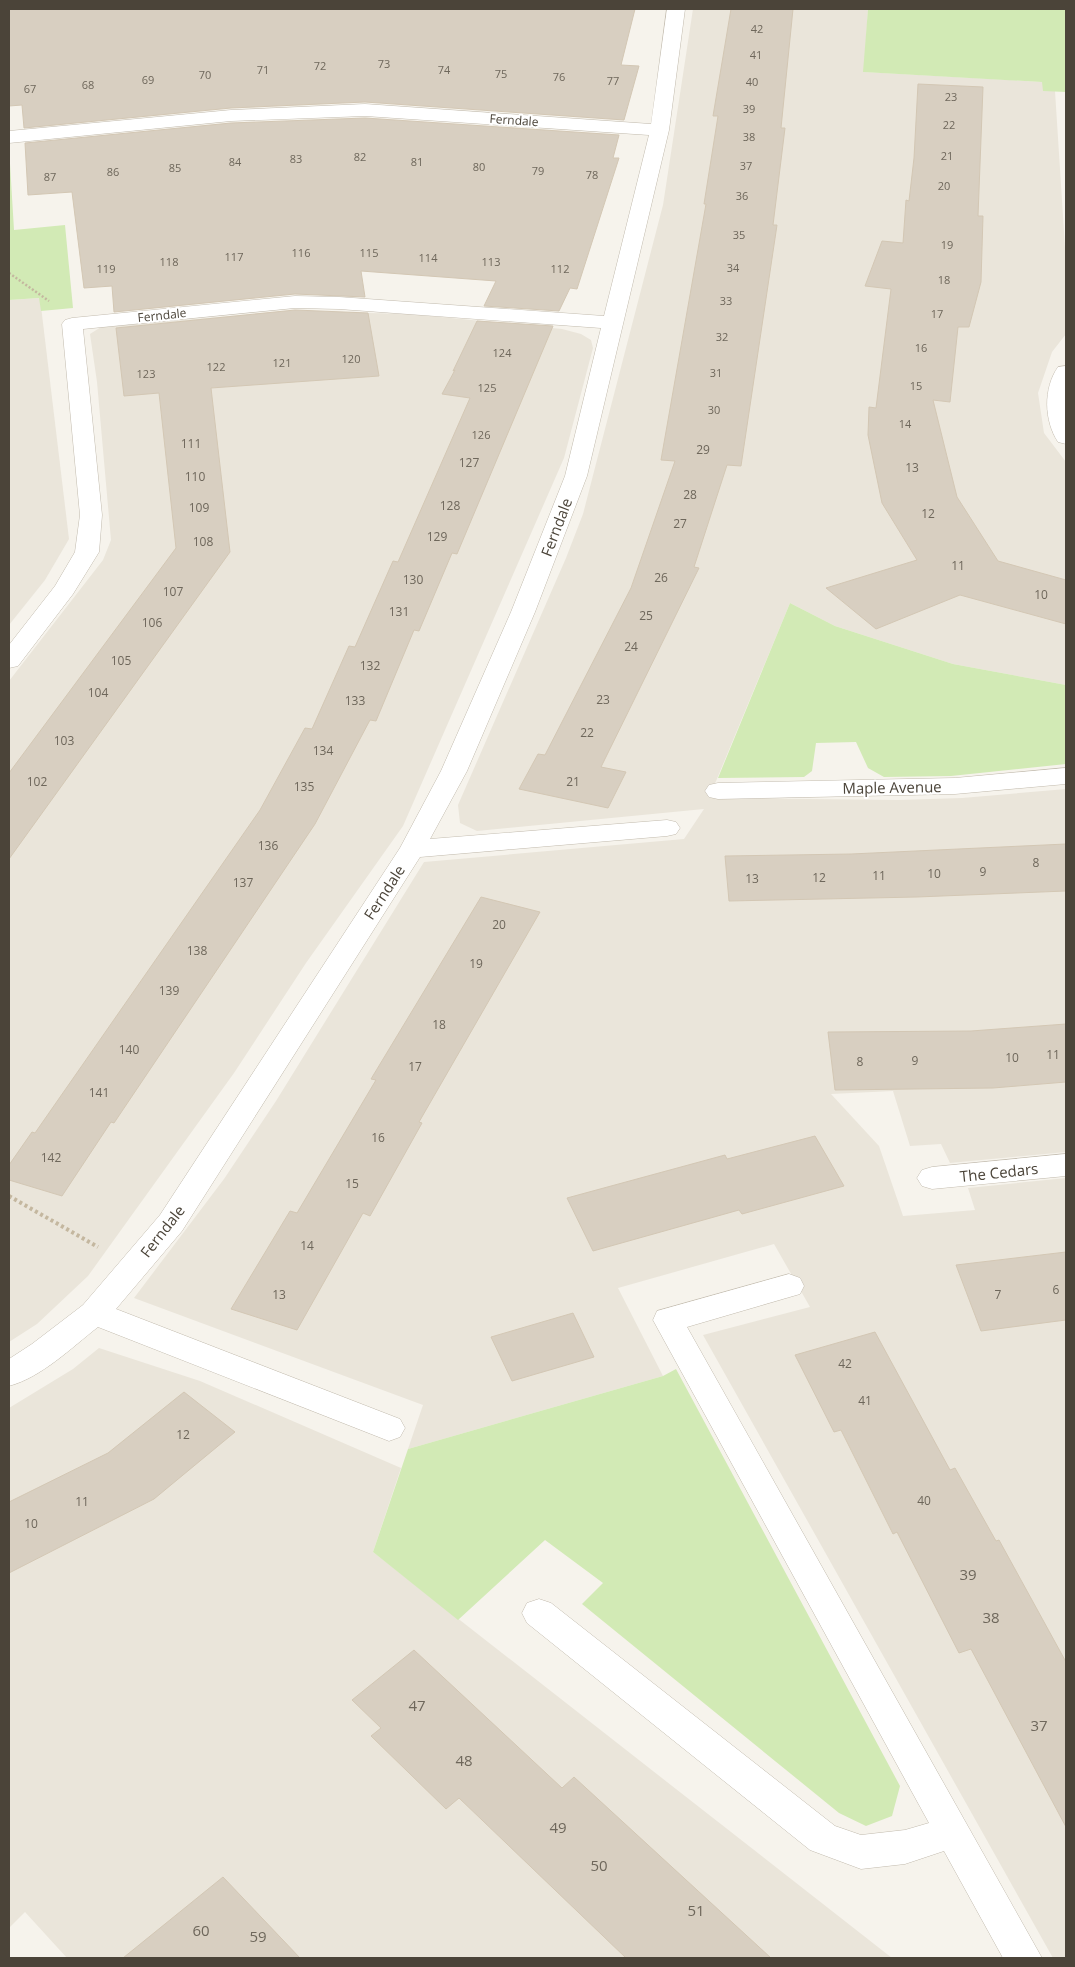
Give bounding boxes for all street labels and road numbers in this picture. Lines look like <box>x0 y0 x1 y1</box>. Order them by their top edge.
street label: Ferndale <box>489 110 539 130</box>
street label: Ferndale <box>137 304 187 326</box>
street label: Ferndale <box>536 495 576 559</box>
street label: Maple Avenue <box>842 776 942 798</box>
street label: Ferndale <box>359 861 409 923</box>
street label: The Cedars <box>959 1158 1039 1186</box>
street label: Ferndale <box>135 1201 189 1261</box>

